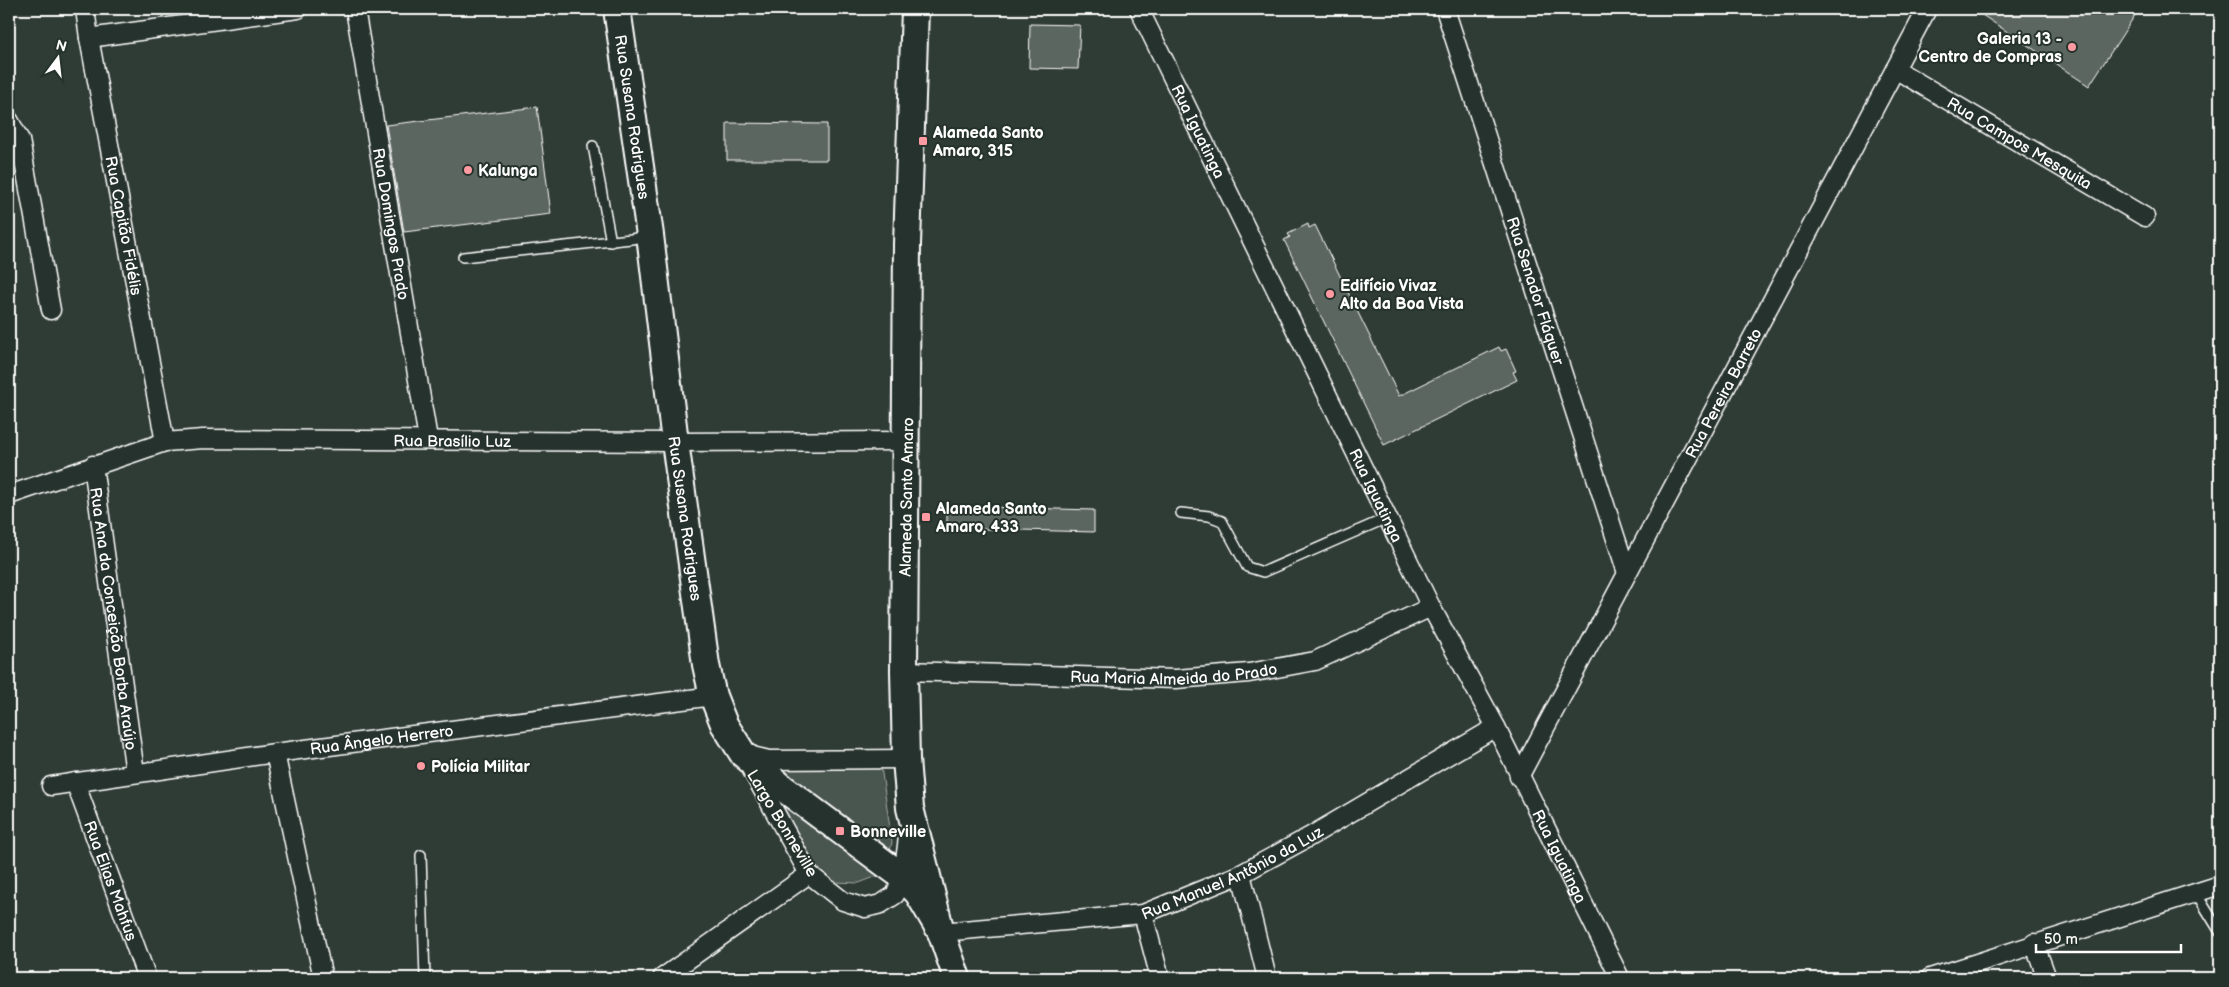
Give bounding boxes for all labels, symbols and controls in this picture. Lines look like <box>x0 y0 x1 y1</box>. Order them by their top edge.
place label: Galeria 13 - Centro de Compras <box>1918 30 2062 67</box>
north arrow <box>32 32 82 82</box>
street label: Rua Susana Rodrigues <box>610 33 653 201</box>
text: N <box>54 36 69 55</box>
marker: Galeria 13 - Centro de Compras <box>2066 41 2078 53</box>
street label: Rua Iguatinga <box>1166 82 1228 182</box>
street label: Rua Campos Mesquita <box>1943 94 2095 194</box>
place label: Alameda Santo Amaro, 315 <box>932 124 1044 161</box>
marker: Alameda Santo Amaro, 315 <box>917 135 929 147</box>
street label: Rua Domingos Prado <box>368 147 412 302</box>
street label: Rua Capitão Fidélis <box>100 154 145 297</box>
place label: Kalunga <box>478 162 538 181</box>
marker: Kalunga <box>462 164 474 176</box>
street label: Rua Senador Fláquer <box>1502 215 1567 368</box>
place label: Edifício Vivaz Alto da Boa Vista <box>1339 277 1464 314</box>
marker: Edifício Vivaz Alto da Boa Vista <box>1324 288 1336 300</box>
street label: Rua Pereira Barreto <box>1682 325 1767 462</box>
street label: Alameda Santo Amaro <box>897 417 918 577</box>
street label: Rua Brasílio Luz <box>393 432 511 452</box>
street label: Rua Susana Rodrigues <box>663 435 705 602</box>
street label: Rua Iguatinga <box>1344 446 1406 546</box>
street label: Rua Ana da Conceição Borba Araújo <box>85 486 140 751</box>
place label: Alameda Santo Amaro, 433 <box>935 500 1047 537</box>
marker: Alameda Santo Amaro, 433 <box>920 511 932 523</box>
street label: Rua Maria Almeida do Prado <box>1070 660 1279 690</box>
street label: Rua Ângelo Herrero <box>309 722 455 759</box>
place label: Polícia Militar <box>431 758 530 777</box>
marker: Polícia Militar <box>415 760 427 772</box>
street label: Largo Bonneville <box>742 767 821 881</box>
street label: Rua Iguatinga <box>1527 807 1590 907</box>
street label: Rua Elias Mahfus <box>79 819 141 944</box>
place label: Bonneville <box>850 823 926 842</box>
street label: Rua Manuel Antônio da Luz <box>1139 823 1327 925</box>
marker: Bonneville <box>834 825 846 837</box>
scale bar <box>2036 922 2182 954</box>
text: 50 m <box>2044 930 2078 949</box>

